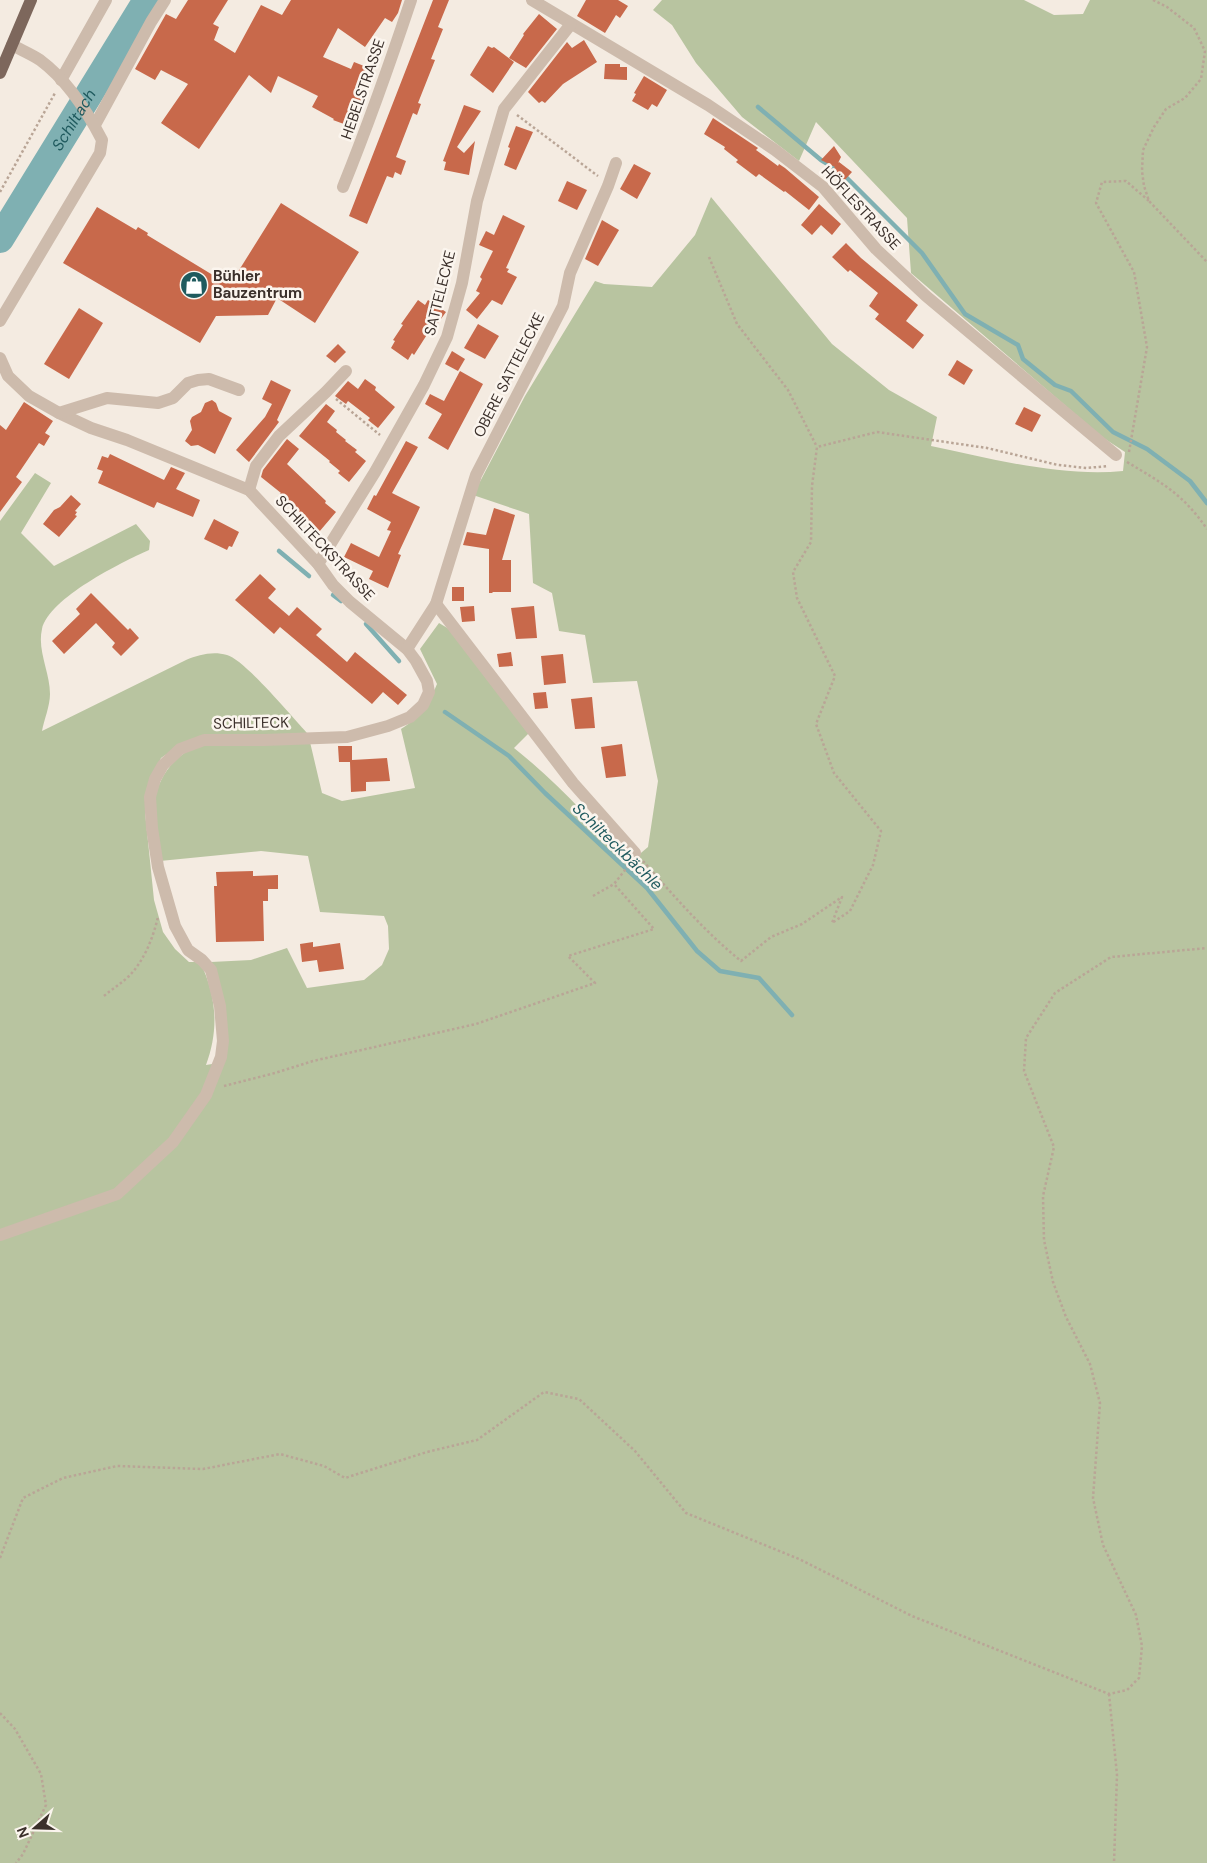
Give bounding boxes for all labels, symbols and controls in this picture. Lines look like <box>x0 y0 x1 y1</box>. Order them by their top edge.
street label: HEBELSTRASSE <box>336 36 390 142</box>
water label: Schiltach <box>47 85 101 155</box>
street label: HÖFLESTRASSE <box>817 162 905 254</box>
street label: SATTELECKE <box>420 248 460 338</box>
place label: Bühler Bauzentrum <box>213 266 302 303</box>
shop icon: Bühler Bauzentrum <box>179 270 209 300</box>
street label: OBERE SATTELECKE <box>469 309 549 441</box>
street label: SCHILTECKSTRASSE <box>271 491 379 605</box>
street label: SCHILTECK <box>213 712 289 734</box>
water label: Schilteckbächle <box>568 798 667 895</box>
north arrow <box>10 1803 60 1853</box>
text: N <box>13 1825 33 1840</box>

